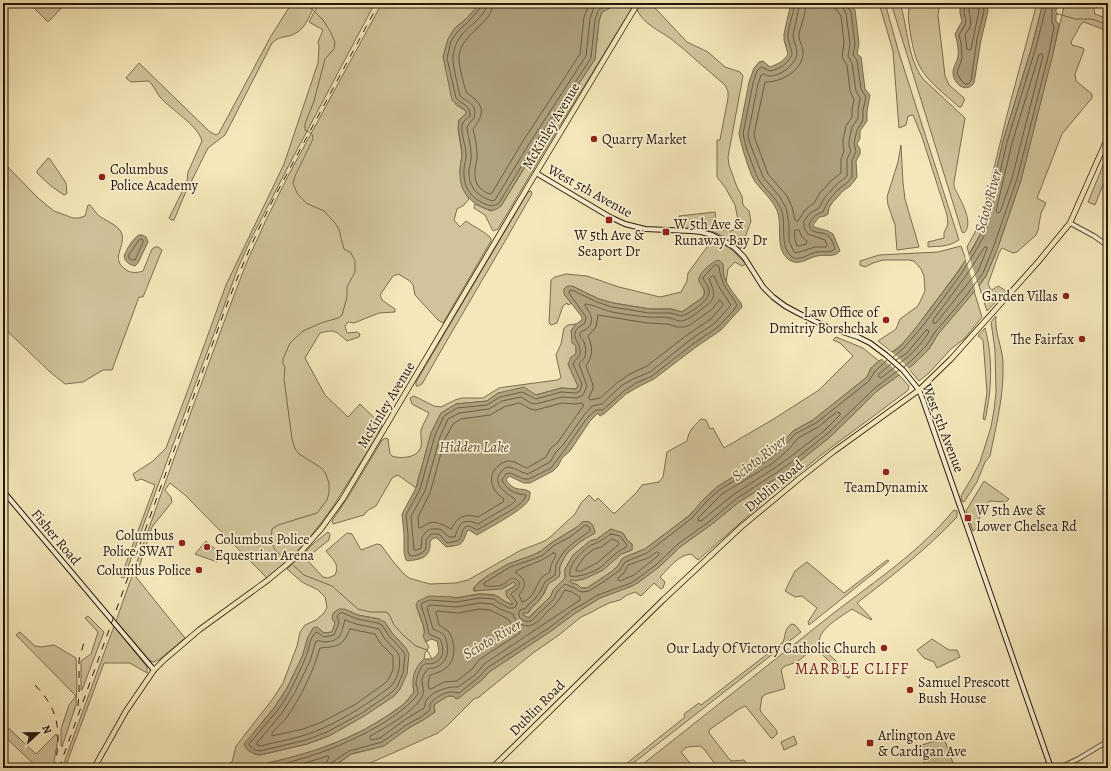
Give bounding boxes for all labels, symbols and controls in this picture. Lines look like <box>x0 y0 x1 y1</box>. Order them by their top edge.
street label: McKinley Avenue <box>518 79 584 173</box>
place label: Quarry Market <box>602 130 687 149</box>
marker: Quarry Market <box>589 134 599 144</box>
street label: West 5th Avenue <box>543 159 636 222</box>
place label: Columbus Police Academy <box>110 160 199 195</box>
water label: Scioto River <box>969 166 1007 235</box>
marker: Columbus Police Academy <box>97 172 107 182</box>
marker: W 5th Ave & Seaport Dr <box>604 215 614 225</box>
place label: W 5th Ave & Runaway Bay Dr <box>673 215 768 250</box>
place label: W 5th Ave & Seaport Dr <box>573 226 644 261</box>
marker: W 5th Ave & Runaway Bay Dr <box>661 227 671 237</box>
place label: Garden Villas <box>982 287 1058 306</box>
marker: Garden Villas <box>1061 291 1071 301</box>
place label: Law Office of Dmitriy Borshchak <box>769 303 880 338</box>
marker: Law Office of Dmitriy Borshchak <box>881 315 891 325</box>
place label: The Fairfax <box>1011 330 1074 349</box>
marker: The Fairfax <box>1077 334 1087 344</box>
street label: McKinley Avenue <box>353 358 419 452</box>
street label: West 5th Avenue <box>917 380 969 475</box>
water label: Scioto River <box>727 430 791 486</box>
water label: Hidden Lake <box>439 437 510 457</box>
street label: Dublin Road <box>741 455 808 516</box>
marker: TeamDynamix <box>881 467 891 477</box>
place label: TeamDynamix <box>844 478 928 497</box>
place label: W 5th Ave & Lower Chelsea Rd <box>975 501 1077 536</box>
street label: Fisher Road <box>27 505 85 569</box>
marker: W 5th Ave & Lower Chelsea Rd <box>963 513 973 523</box>
place label: Columbus Police SWAT <box>102 526 174 561</box>
place label: Columbus Police Equestrian Arena <box>215 530 315 565</box>
marker: Columbus Police SWAT <box>177 538 187 548</box>
marker: Columbus Police Equestrian Arena <box>202 542 212 552</box>
place label: Columbus Police <box>96 561 191 580</box>
marker: Columbus Police <box>194 565 204 575</box>
water label: Scioto River <box>459 614 526 664</box>
place label: Our Lady Of Victory Catholic Church <box>666 639 877 658</box>
marker: Our Lady Of Victory Catholic Church <box>879 643 889 653</box>
district label: MARBLE CLIFF <box>795 658 909 680</box>
place label: Samuel Prescott Bush House <box>918 673 1010 708</box>
street label: Dublin Road <box>505 676 569 740</box>
marker: Samuel Prescott Bush House <box>905 685 915 695</box>
north arrow <box>18 713 58 753</box>
text: N <box>38 723 55 736</box>
place label: Arlington Ave & Cardigan Ave <box>877 726 967 761</box>
marker: Arlington Ave & Cardigan Ave <box>865 738 875 748</box>

